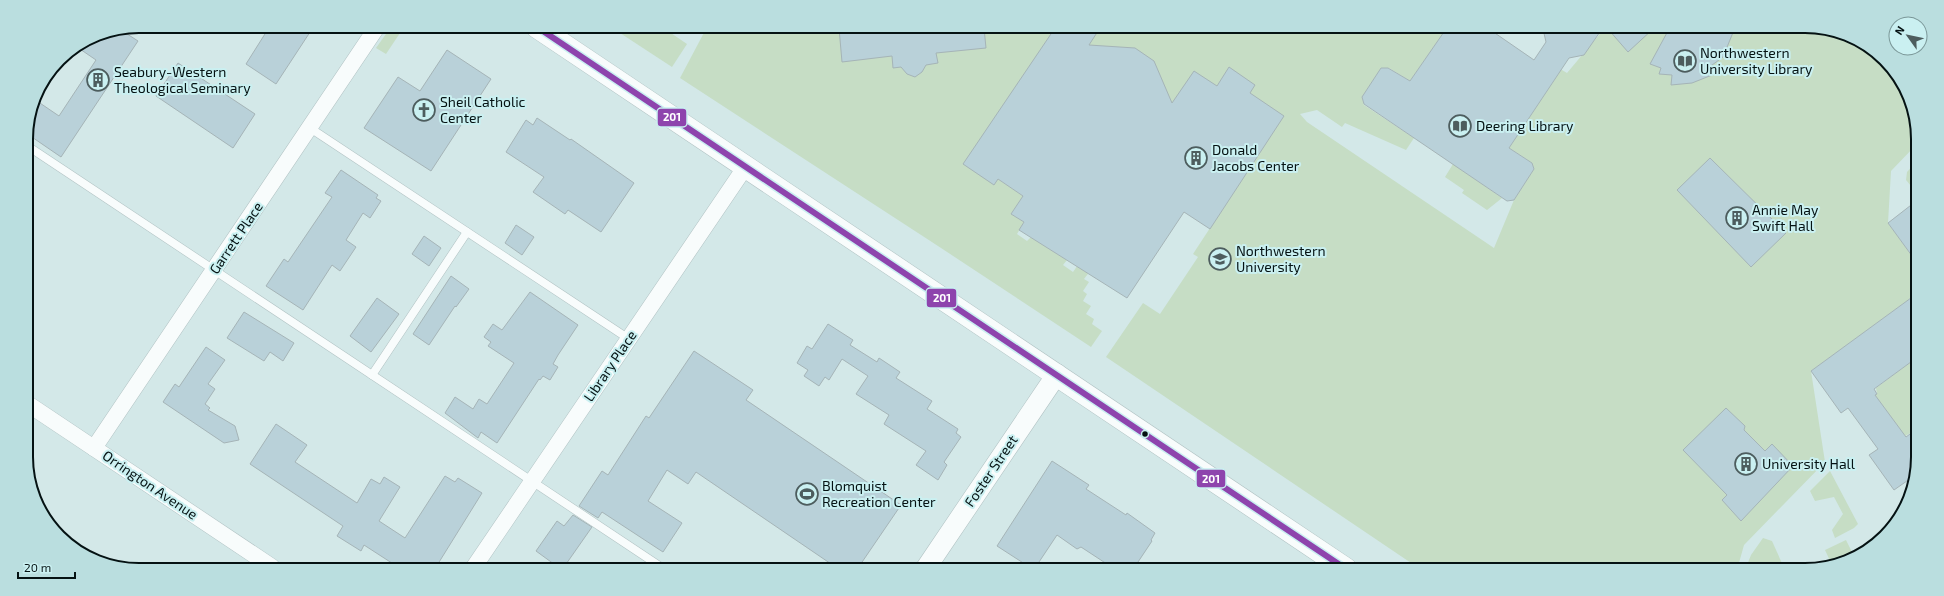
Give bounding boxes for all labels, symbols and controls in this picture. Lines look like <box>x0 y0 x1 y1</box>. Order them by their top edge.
north arrow <box>1888 16 1928 56</box>
text: N <box>1892 23 1907 37</box>
place label: Northwestern University Library <box>1700 44 1813 77</box>
library icon: Northwestern University Library <box>1672 48 1698 74</box>
place label: Seabury-Western Theological Seminary <box>114 63 251 96</box>
building icon: Seabury-Western Theological Seminary <box>85 67 111 93</box>
place label: Sheil Catholic Center <box>440 93 526 126</box>
church icon: Sheil Catholic Center <box>411 97 437 123</box>
line badge: 201 <box>657 108 687 127</box>
text: 201 <box>663 110 681 123</box>
library icon: Deering Library <box>1447 113 1473 139</box>
place label: Deering Library <box>1476 117 1574 134</box>
place label: Donald Jacobs Center <box>1212 141 1300 174</box>
building icon: Donald Jacobs Center <box>1183 145 1209 171</box>
street label: Garrett Place <box>205 198 266 277</box>
place label: Annie May Swift Hall <box>1752 201 1819 234</box>
building icon: Annie May Swift Hall <box>1724 205 1750 231</box>
place label: Northwestern University <box>1236 242 1326 275</box>
school or university icon: Northwestern University <box>1207 246 1233 272</box>
line badge: 201 <box>926 288 957 308</box>
text: 201 <box>933 291 951 304</box>
street label: Library Place <box>580 327 640 405</box>
unlabelled marker <box>1140 429 1150 439</box>
street label: Foster Street <box>960 432 1021 510</box>
street label: Orrington Avenue <box>99 446 201 523</box>
building icon: University Hall <box>1733 451 1759 477</box>
place label: University Hall <box>1762 455 1856 472</box>
line badge: 201 <box>1196 469 1226 488</box>
text: 201 <box>1202 472 1220 485</box>
place label: Blomquist Recreation Center <box>822 477 936 510</box>
sports icon: Blomquist Recreation Center <box>794 481 820 507</box>
scale bar <box>18 554 75 580</box>
text: 20 m <box>24 560 51 574</box>

